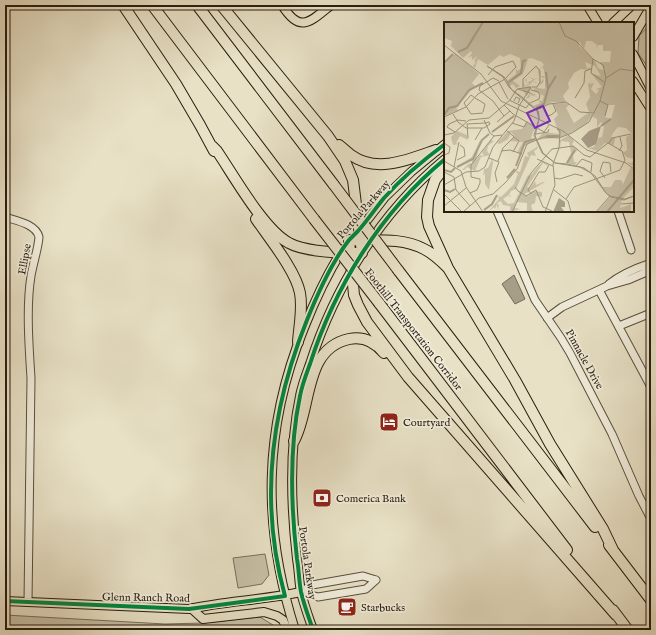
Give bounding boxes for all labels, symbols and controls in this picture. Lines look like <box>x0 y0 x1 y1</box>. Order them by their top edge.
inset map <box>444 22 634 212</box>
street label: Portola Parkway <box>334 177 394 242</box>
street label: Ellipse <box>15 242 35 276</box>
street label: Foothill Transportation Corridor <box>361 266 465 394</box>
street label: Pinnacle Drive <box>562 327 606 392</box>
hotel icon: Courtyard <box>378 411 400 433</box>
place label: Courtyard <box>403 416 450 430</box>
bank icon: Comerica Bank <box>311 487 333 509</box>
place label: Comerica Bank <box>336 492 406 506</box>
street label: Portola Parkway <box>295 526 319 601</box>
street label: Glenn Ranch Road <box>102 590 190 606</box>
cafe icon: Starbucks <box>336 596 358 618</box>
place label: Starbucks <box>361 601 405 615</box>

